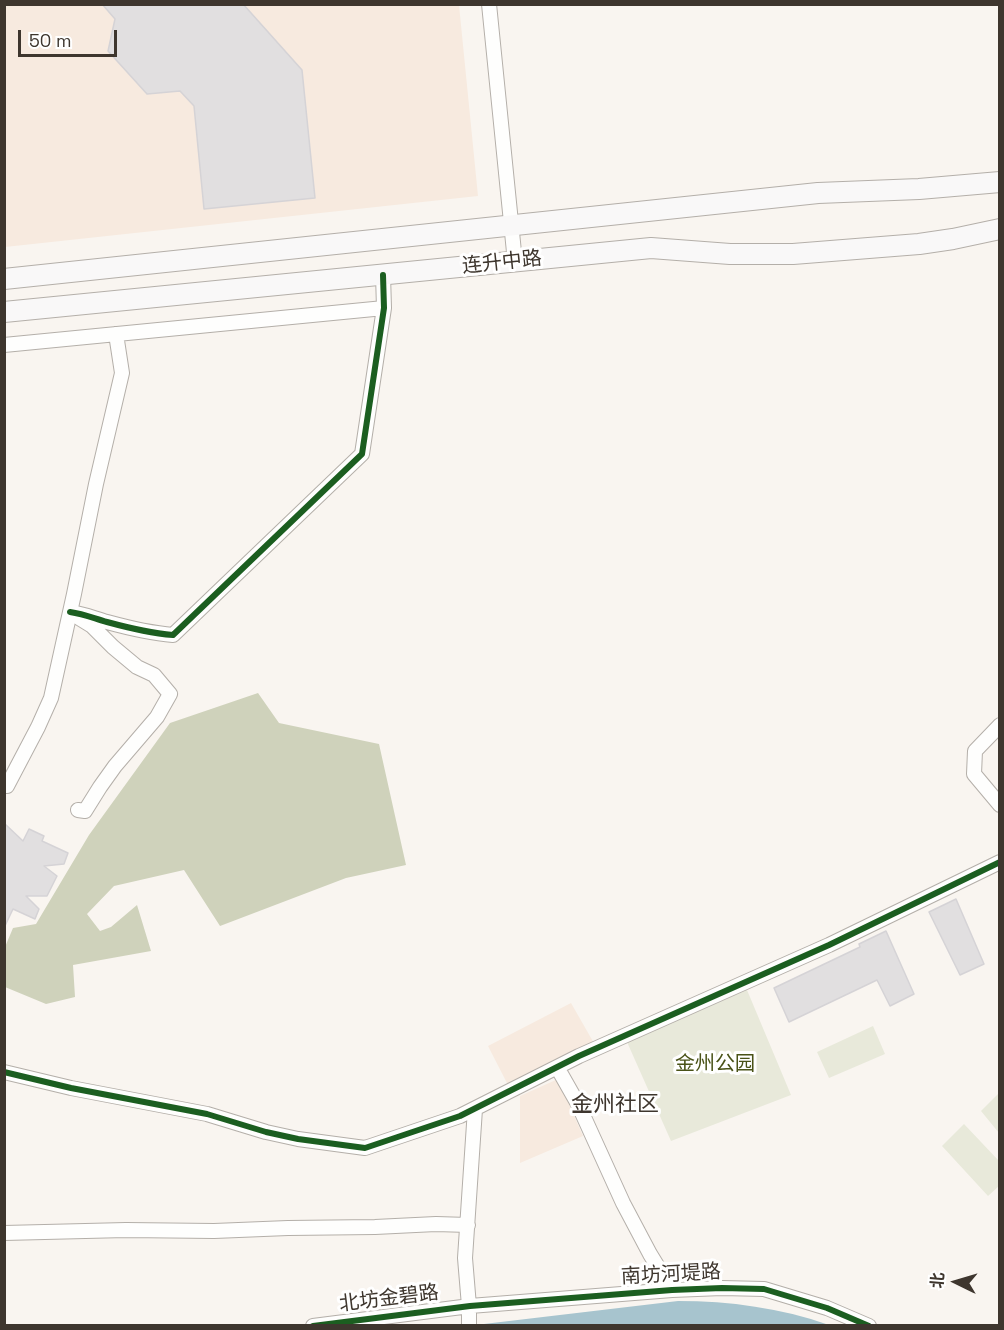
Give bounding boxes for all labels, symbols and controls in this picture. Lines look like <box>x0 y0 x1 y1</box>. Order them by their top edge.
scale bar <box>21 18 120 56</box>
text: 50 m <box>29 29 71 52</box>
street label: 连升中路 <box>461 247 543 279</box>
park label: 金州公园 <box>675 1053 755 1077</box>
district label: 金州社区 <box>571 1092 659 1118</box>
north arrow <box>926 1252 986 1312</box>
street label: 南坊河堤路 <box>620 1260 722 1290</box>
text: 北 <box>926 1272 949 1289</box>
street label: 北坊金碧路 <box>338 1281 440 1317</box>

